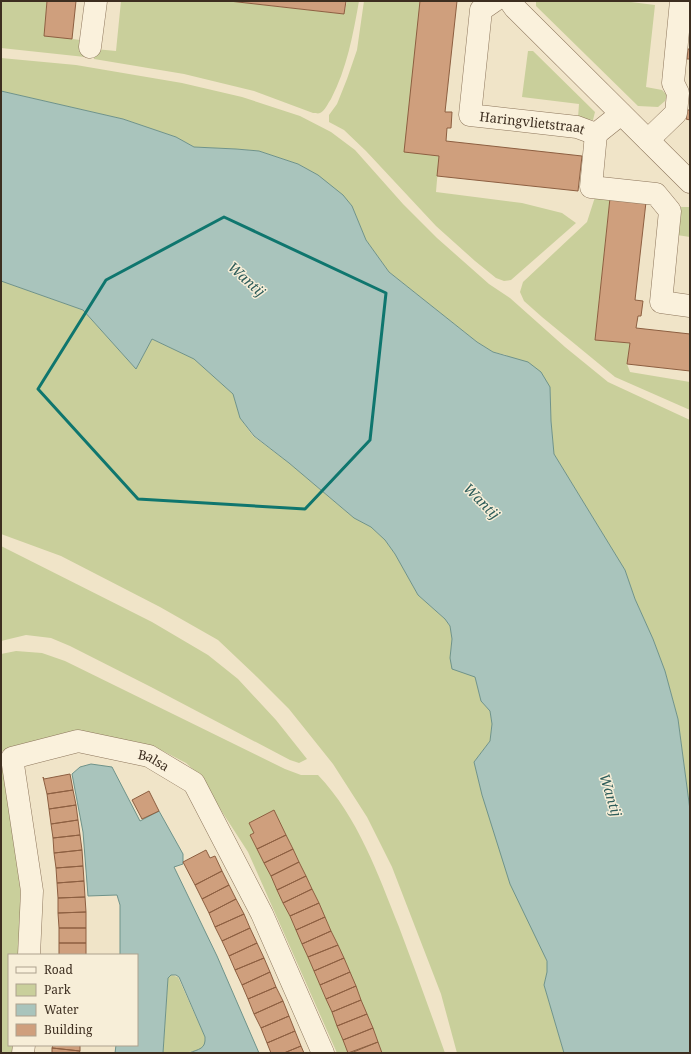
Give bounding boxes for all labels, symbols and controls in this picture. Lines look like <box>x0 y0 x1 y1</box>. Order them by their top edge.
street label: Haringvlietstraat <box>478 107 588 138</box>
water label: Wantij <box>224 257 270 301</box>
water label: Wantij <box>460 479 504 523</box>
street label: Balsa <box>137 745 173 775</box>
water label: Wantij <box>595 771 627 819</box>
legend <box>8 954 138 1046</box>
text: Road <box>44 961 74 978</box>
text: Park <box>44 981 72 998</box>
text: Water <box>44 1001 79 1018</box>
text: Building <box>44 1021 93 1038</box>

